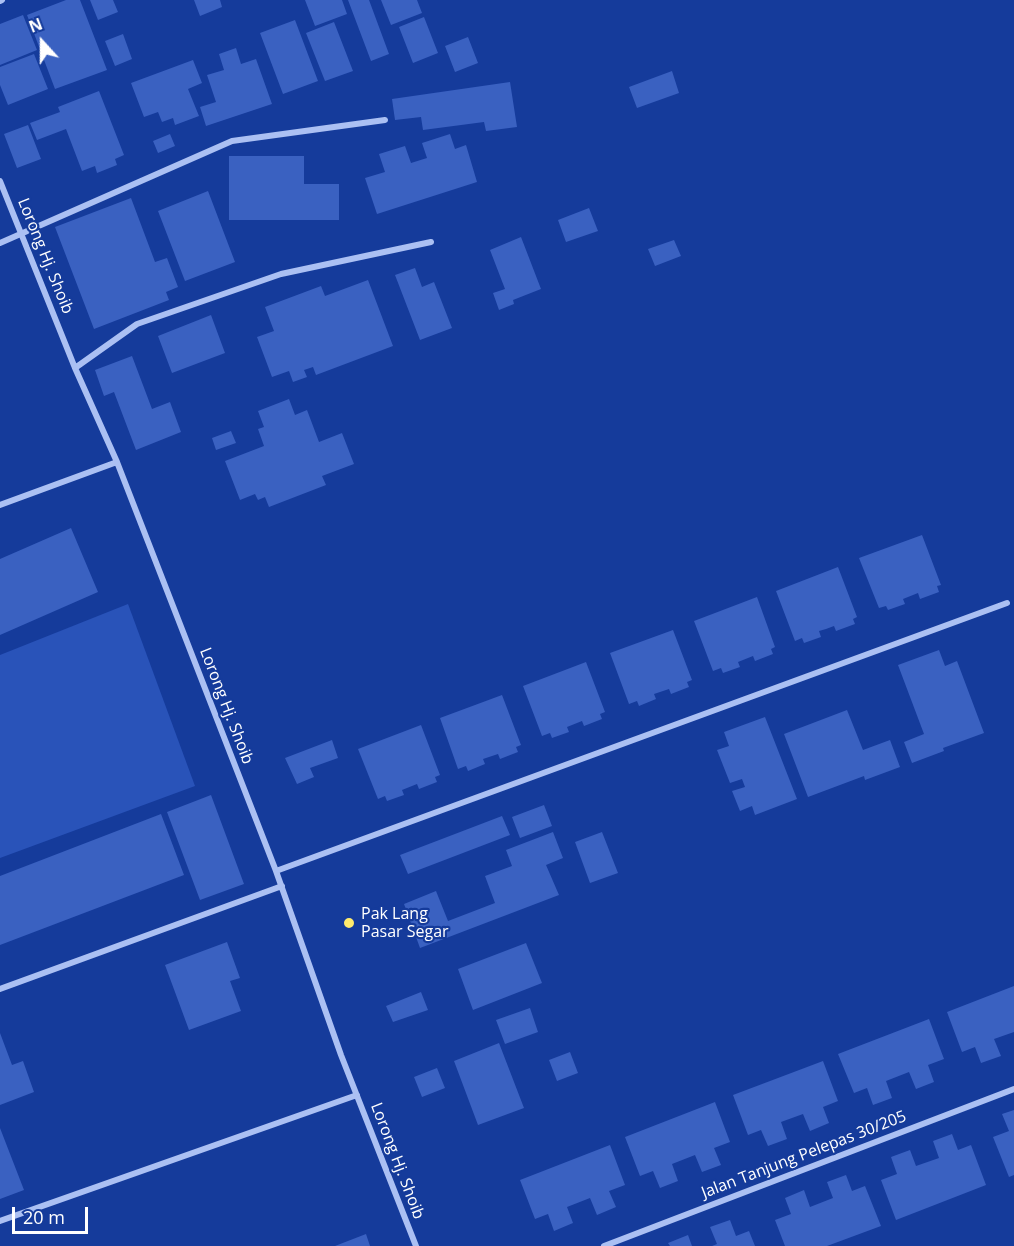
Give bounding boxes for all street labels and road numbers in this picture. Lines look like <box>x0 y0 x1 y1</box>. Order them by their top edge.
street label: Lorong Hj. Shoib <box>13 195 77 317</box>
street label: Lorong Hj. Shoib <box>195 645 257 767</box>
street label: Lorong Hj. Shoib <box>366 1100 428 1222</box>
street label: Jalan Tanjung Pelepas 30/205 <box>699 1107 909 1203</box>

